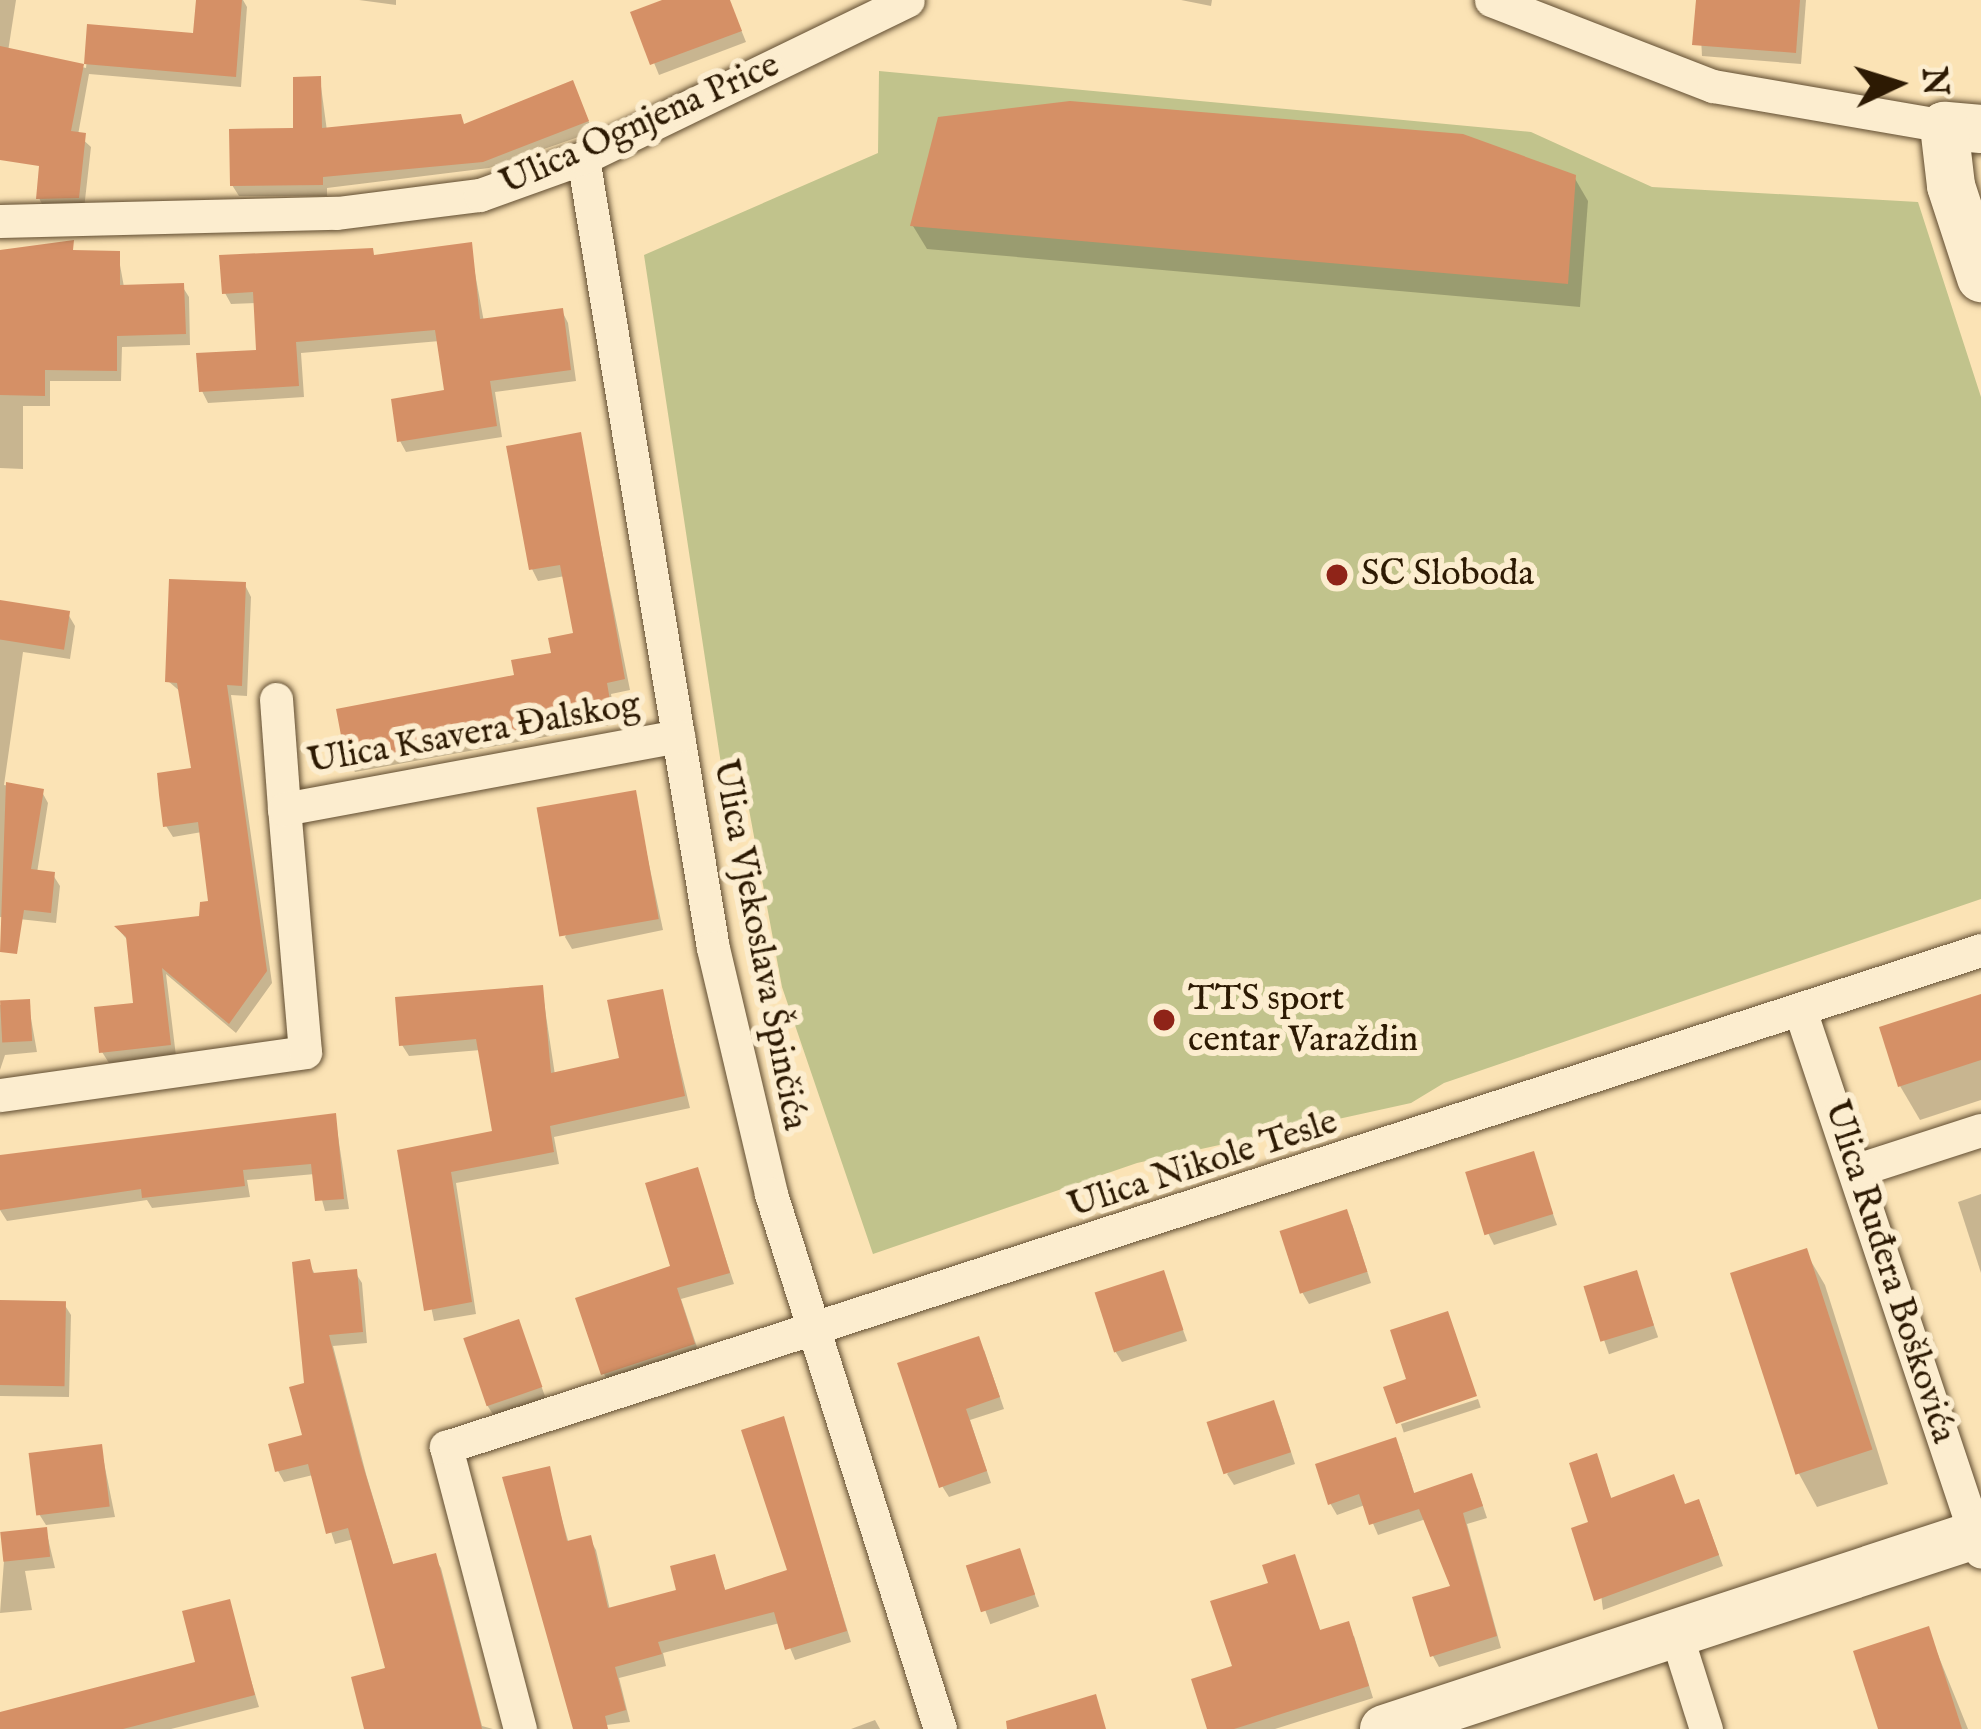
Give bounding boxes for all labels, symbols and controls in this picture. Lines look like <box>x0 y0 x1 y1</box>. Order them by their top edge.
north arrow <box>1837 24 1957 144</box>
street label: Ulica Ognjena Price <box>494 44 786 206</box>
text: N <box>1911 66 1955 97</box>
place label: SC Sloboda <box>1361 553 1534 597</box>
marker: SC Sloboda <box>1324 562 1350 588</box>
street label: Ulica Ksavera Đalskog <box>305 684 643 784</box>
street label: Ulica Vjekoslava Špinčića <box>702 756 816 1134</box>
place label: TTS sport centar Varaždin <box>1188 977 1418 1062</box>
marker: TTS sport centar Varaždin <box>1151 1007 1177 1033</box>
street label: Ulica Ruđera Boškovića <box>1813 1095 1965 1449</box>
street label: Ulica Nikole Tesle <box>1063 1101 1343 1229</box>

